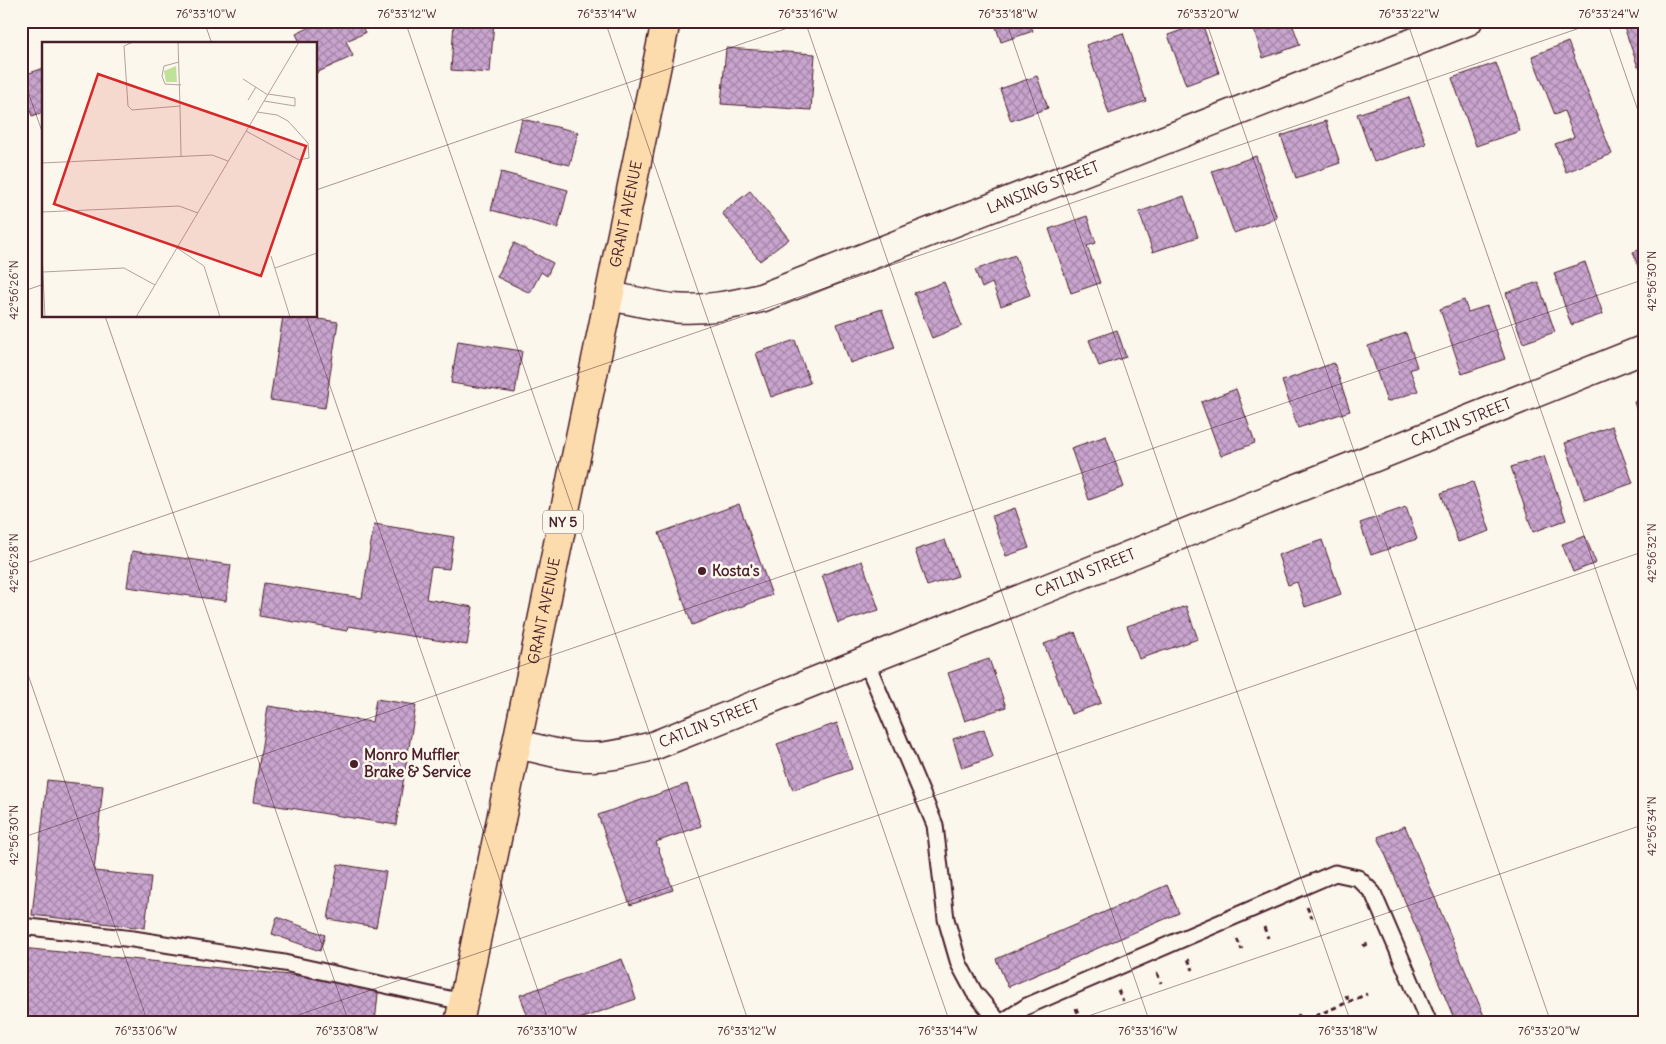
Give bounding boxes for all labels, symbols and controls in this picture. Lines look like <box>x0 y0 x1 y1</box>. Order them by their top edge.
text: 76°33'10"W <box>176 6 236 21</box>
text: 76°33'12"W <box>378 6 437 21</box>
text: 76°33'14"W <box>577 6 637 21</box>
text: 76°33'16"W <box>778 6 838 21</box>
text: 76°33'18"W <box>978 6 1038 21</box>
text: 76°33'20"W <box>1177 6 1239 21</box>
text: 76°33'22"W <box>1379 6 1439 21</box>
text: 76°33'24"W <box>1579 6 1640 21</box>
inset map <box>42 42 318 318</box>
street label: LANSING STREET <box>984 156 1102 218</box>
street label: GRANT AVENUE <box>605 159 646 269</box>
text: 42°56'30"N <box>1644 251 1659 311</box>
text: 42°56'26"N <box>6 260 21 320</box>
street label: CATLIN STREET <box>1408 393 1514 451</box>
road number: NY 5 <box>543 511 583 534</box>
text: 42°56'32"N <box>1644 523 1659 583</box>
text: 42°56'28"N <box>6 533 21 593</box>
street label: CATLIN STREET <box>1032 544 1138 601</box>
street label: GRANT AVENUE <box>523 555 564 666</box>
place label: Kosta's <box>712 561 760 580</box>
marker: Kosta's <box>696 565 708 577</box>
street label: CATLIN STREET <box>656 694 762 752</box>
place label: Monro Muffler Brake & Service <box>364 745 471 781</box>
marker: Monro Muffler Brake & Service <box>348 758 360 770</box>
text: 42°56'34"N <box>1644 796 1659 856</box>
text: 42°56'30"N <box>6 805 21 865</box>
text: 76°33'06"W <box>115 1023 177 1038</box>
text: 76°33'08"W <box>316 1023 378 1038</box>
text: 76°33'10"W <box>517 1023 577 1038</box>
text: 76°33'12"W <box>718 1023 777 1038</box>
text: 76°33'14"W <box>918 1023 978 1038</box>
text: 76°33'16"W <box>1118 1023 1178 1038</box>
text: 76°33'18"W <box>1318 1023 1378 1038</box>
text: 76°33'20"W <box>1518 1023 1580 1038</box>

